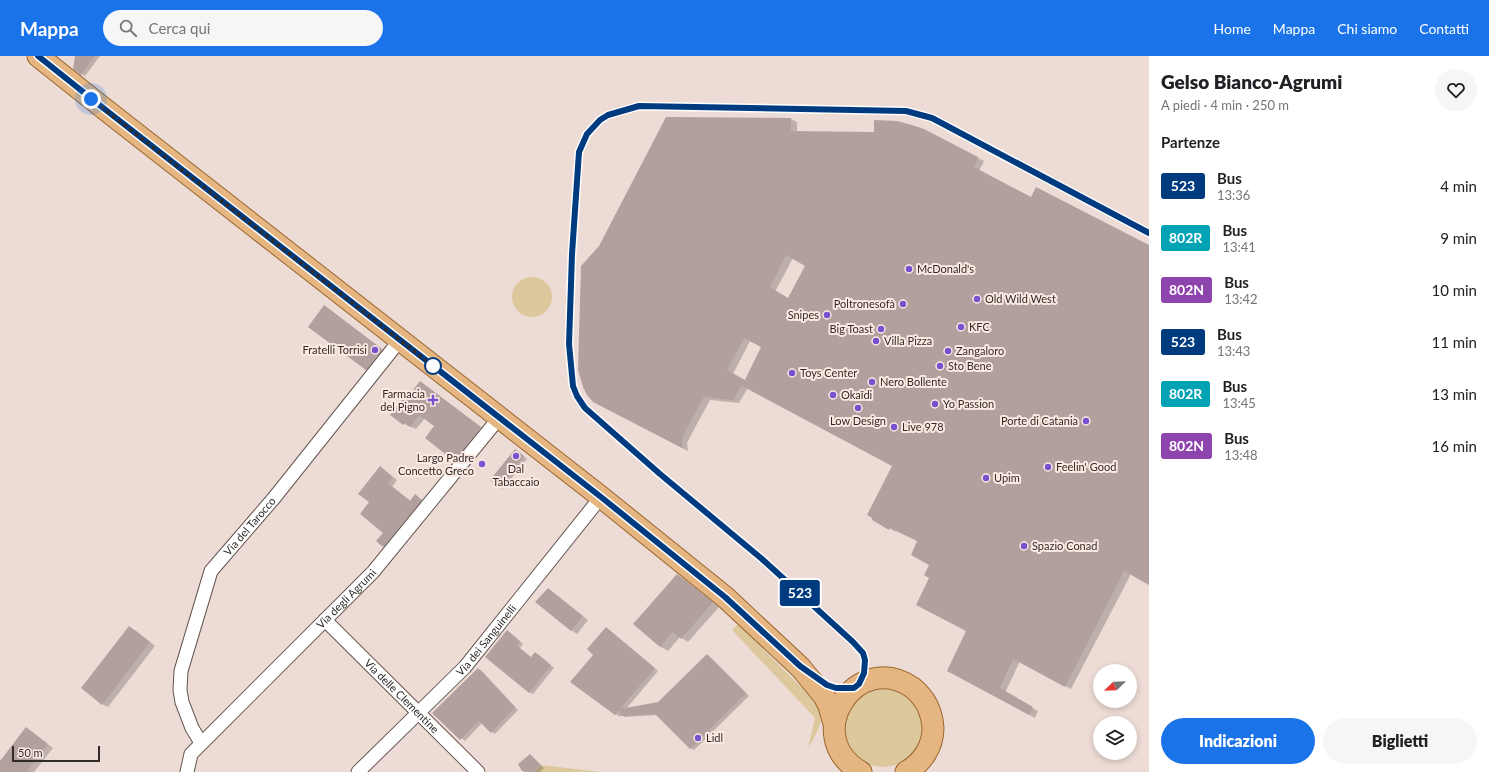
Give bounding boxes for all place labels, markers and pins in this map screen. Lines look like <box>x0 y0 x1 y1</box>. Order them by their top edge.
place label: McDonald's <box>917 262 974 275</box>
marker: McDonald's <box>904 264 914 274</box>
place label: Old Wild West <box>985 292 1056 305</box>
marker: Old Wild West <box>972 294 982 304</box>
place label: Poltronesofà <box>834 297 895 310</box>
marker: Poltronesofà <box>898 299 908 309</box>
place label: Snipes <box>788 308 819 321</box>
marker: Snipes <box>822 310 832 320</box>
place label: KFC <box>969 320 990 333</box>
place label: Big Toast <box>830 322 873 335</box>
marker: KFC <box>956 322 966 332</box>
marker: Big Toast <box>876 324 886 334</box>
place label: Villa Pizza <box>884 334 932 347</box>
marker: Villa Pizza <box>871 336 881 346</box>
place label: Fratelli Torrisi <box>302 343 367 356</box>
place label: Zangaloro <box>956 344 1004 357</box>
marker: Fratelli Torrisi <box>370 345 380 355</box>
marker: Zangaloro <box>943 346 953 356</box>
unlabelled marker <box>424 357 442 375</box>
place label: Sto Bene <box>948 359 992 372</box>
marker: Sto Bene <box>935 361 945 371</box>
place label: Toys Center <box>800 366 857 379</box>
marker: Toys Center <box>787 368 797 378</box>
place label: Nero Bollente <box>880 375 947 388</box>
marker: Nero Bollente <box>867 377 877 387</box>
place label: Farmacia del Pigno <box>380 387 425 413</box>
place label: Okaïdi <box>841 388 873 401</box>
marker: Okaïdi <box>828 390 838 400</box>
marker: Farmacia del Pigno <box>428 395 438 405</box>
place label: Yo Passion <box>943 397 994 410</box>
marker: Yo Passion <box>930 399 940 409</box>
marker: Low Design <box>853 403 863 413</box>
place label: Low Design <box>830 414 886 427</box>
place label: Porte di Catania <box>1001 414 1078 427</box>
marker: Porte di Catania <box>1081 416 1091 426</box>
place label: Live 978 <box>902 420 944 433</box>
marker: Live 978 <box>889 422 899 432</box>
place label: Largo Padre Concetto Greco <box>398 451 474 477</box>
marker: Dal Tabaccaio <box>511 451 521 461</box>
marker: Largo Padre Concetto Greco <box>477 459 487 469</box>
place label: Feelin' Good <box>1056 460 1116 473</box>
place label: Dal Tabaccaio <box>492 462 540 488</box>
marker: Feelin' Good <box>1043 462 1053 472</box>
place label: Upim <box>994 471 1020 484</box>
marker: Upim <box>981 473 991 483</box>
place label: Spazio Conad <box>1032 539 1097 552</box>
marker: Spazio Conad <box>1019 541 1029 551</box>
place label: Lidl <box>706 731 723 744</box>
marker: Lidl <box>693 733 703 743</box>

